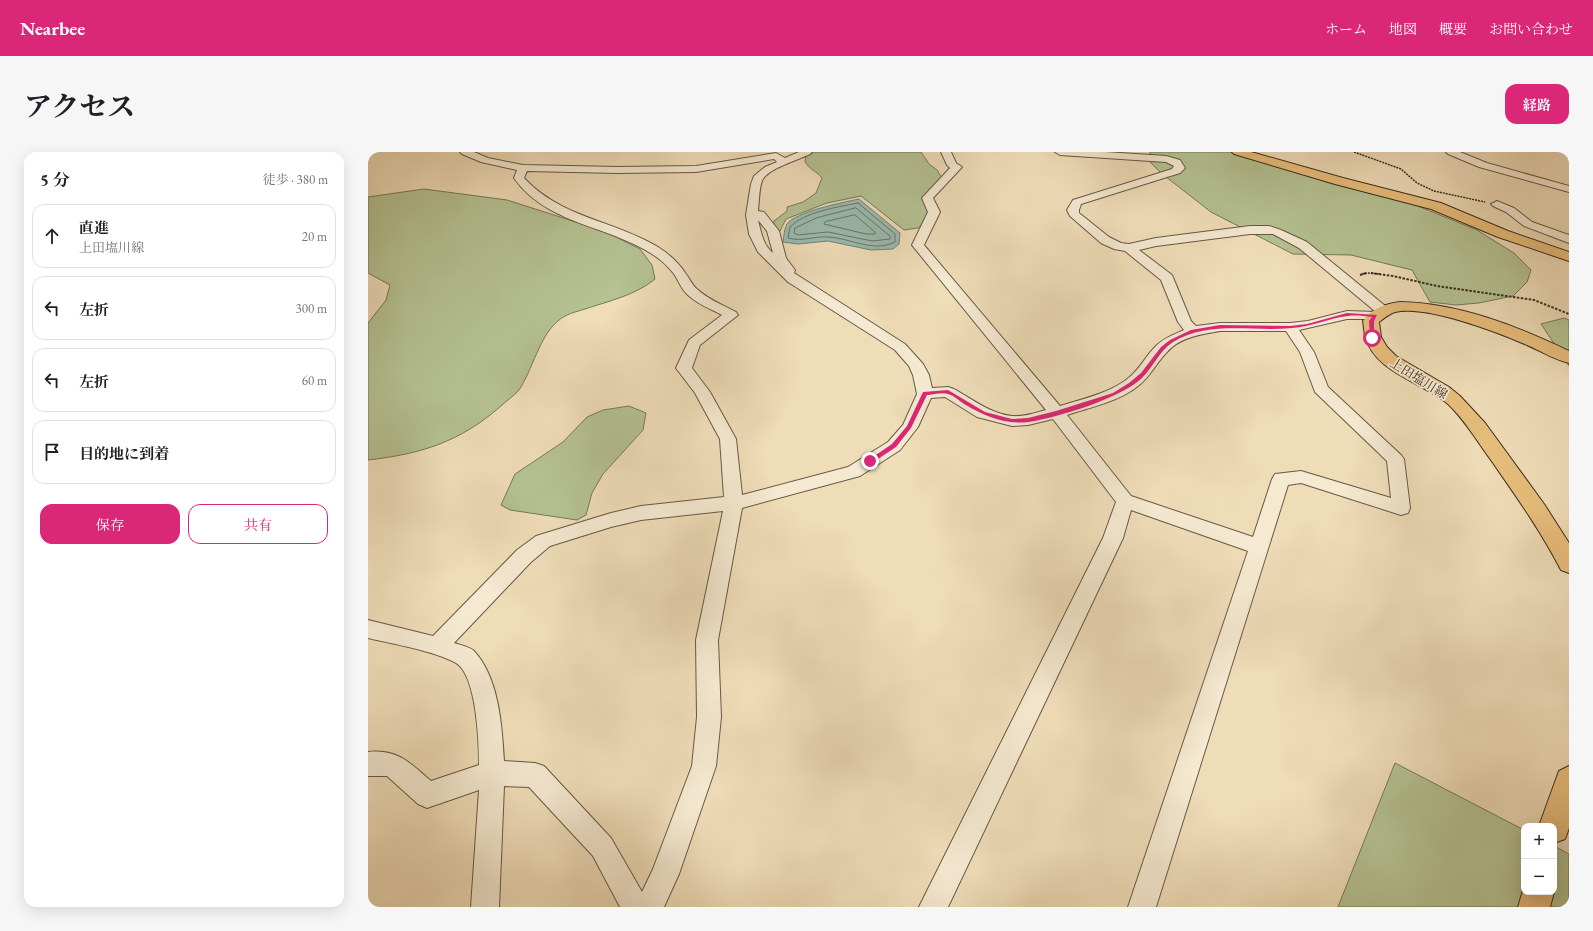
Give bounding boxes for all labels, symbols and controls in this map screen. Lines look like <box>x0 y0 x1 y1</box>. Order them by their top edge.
text: Nearbee <box>20 16 85 41</box>
text: ホーム <box>1325 20 1367 38</box>
text: 地図 <box>1389 20 1417 38</box>
text: 概要 <box>1439 20 1467 38</box>
text: お問い合わせ <box>1489 20 1573 38</box>
button: 経路 <box>1505 84 1569 124</box>
text: アクセス <box>24 88 135 124</box>
text: 5 分 <box>40 169 70 191</box>
text: 徒歩 · 380 m <box>263 171 328 188</box>
text: 直進 <box>79 218 109 237</box>
icon: ahead <box>41 225 63 247</box>
text: 20 m <box>302 228 327 245</box>
text: 上田塩川線 <box>79 239 144 256</box>
icon: left <box>41 297 63 319</box>
text: 左折 <box>79 300 109 319</box>
text: 300 m <box>296 300 327 317</box>
route start <box>1363 329 1381 347</box>
street label: 上田塩川線 <box>1387 354 1451 403</box>
icon: left <box>41 369 63 391</box>
text: 左折 <box>79 372 109 391</box>
text: 60 m <box>302 372 327 389</box>
icon: arrive <box>41 441 63 463</box>
text: 目的地に到着 <box>79 444 169 463</box>
route end <box>861 452 879 470</box>
button: 保存 <box>40 504 180 544</box>
button: 共有 <box>188 504 328 544</box>
map controls <box>1521 823 1557 895</box>
button: + <box>1521 823 1557 859</box>
button: − <box>1521 859 1557 895</box>

